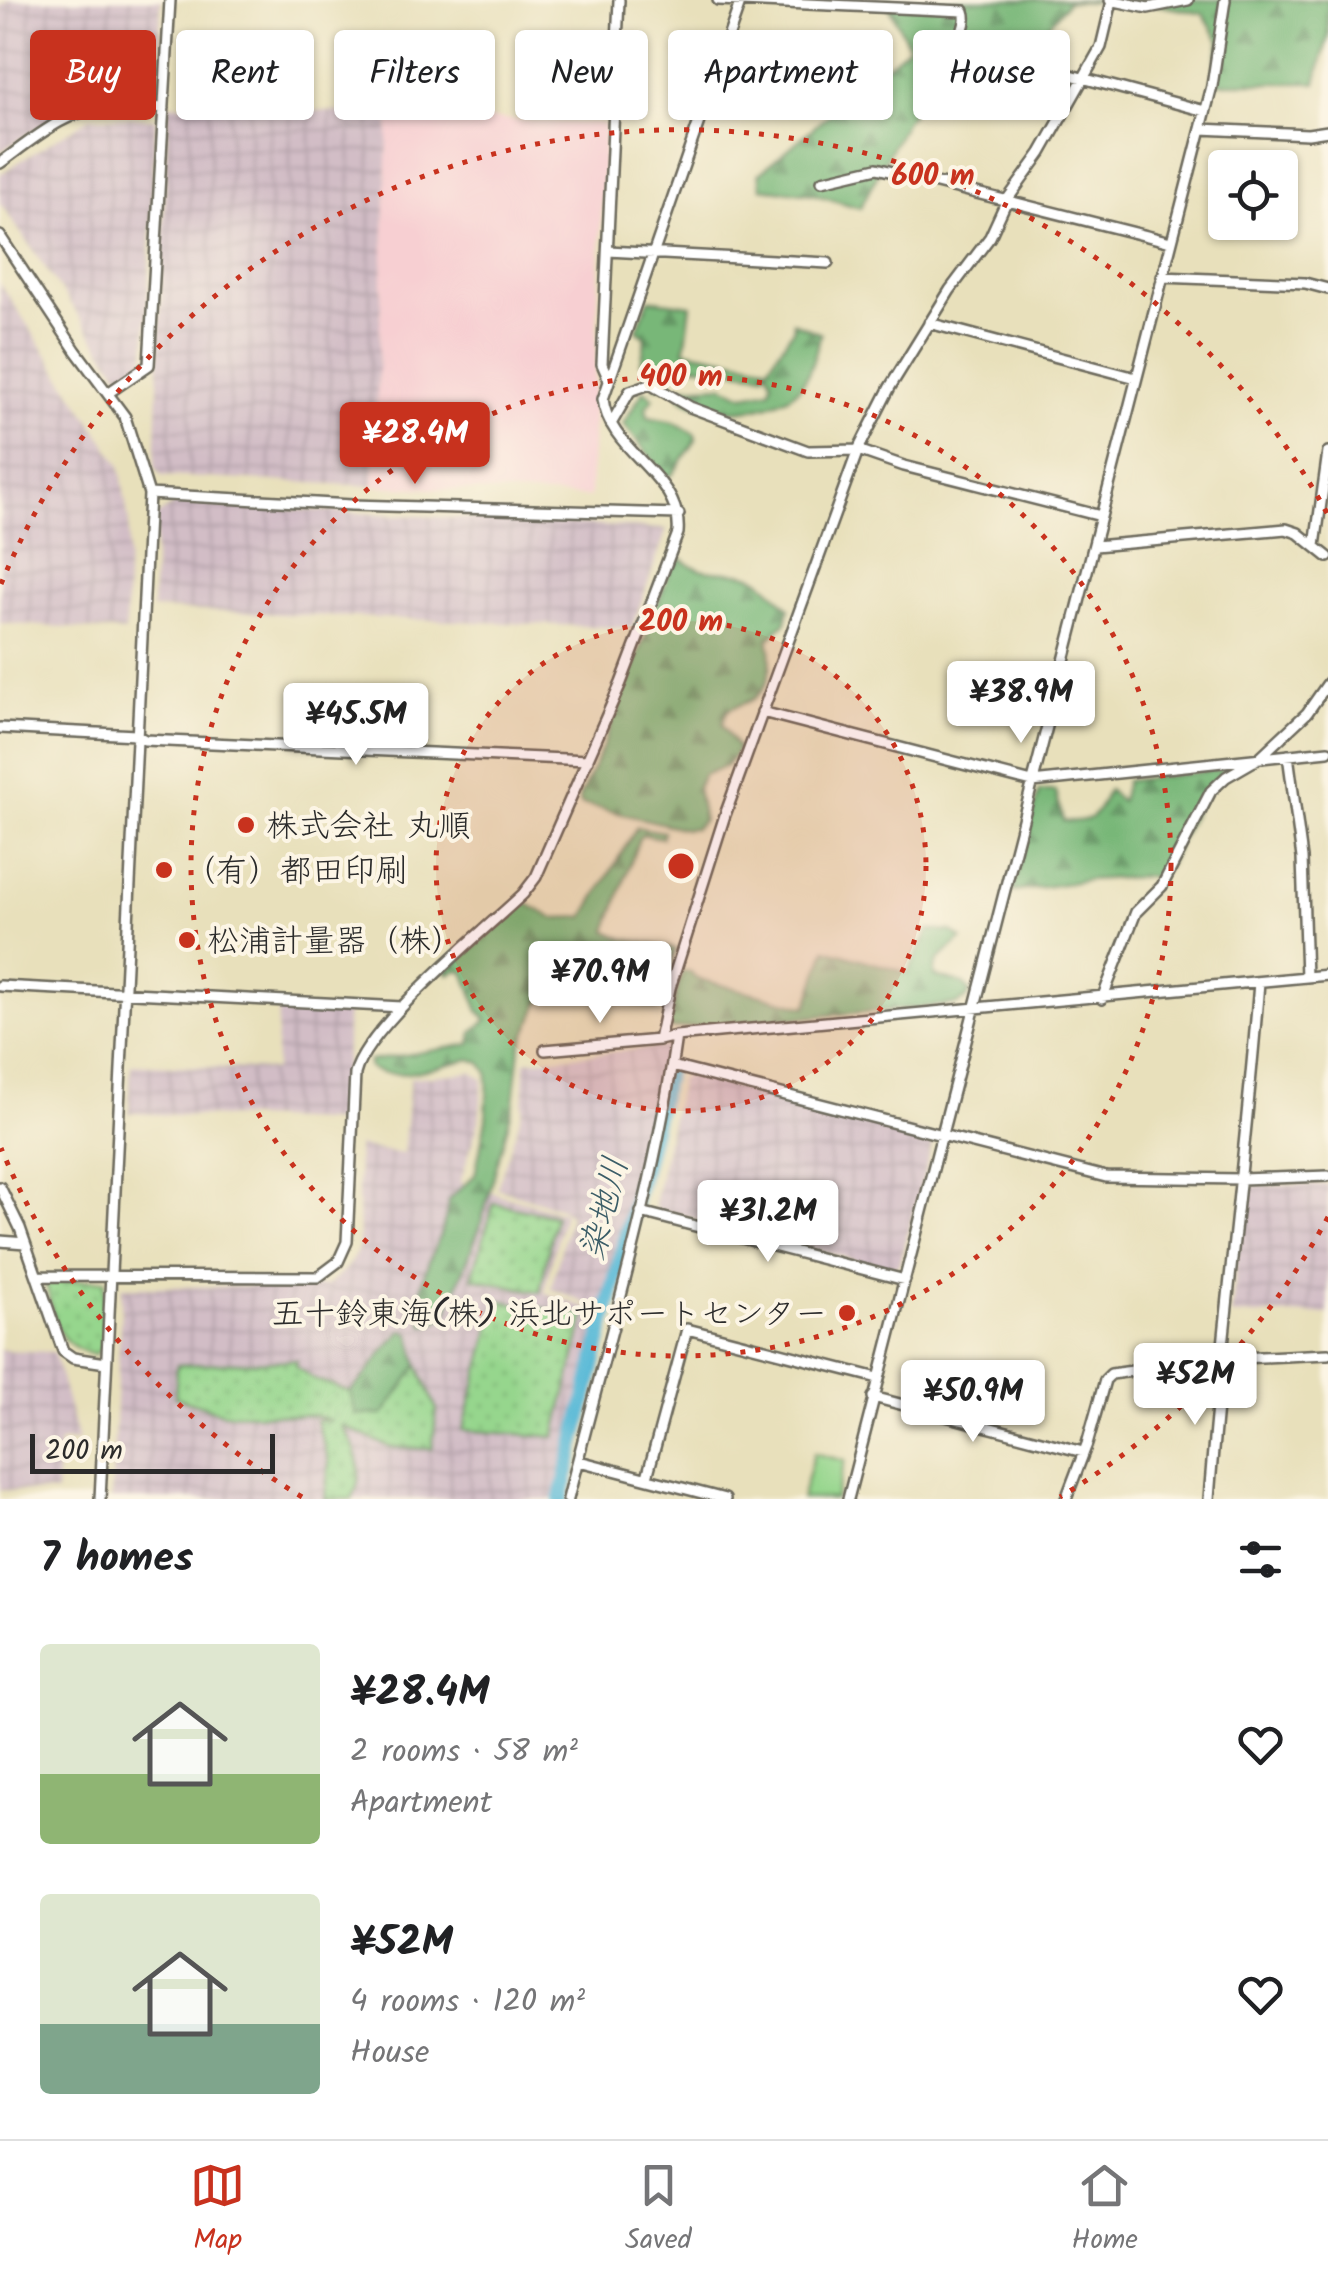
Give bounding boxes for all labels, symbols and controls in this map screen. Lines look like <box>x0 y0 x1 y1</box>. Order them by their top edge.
chip: Buy <box>30 30 156 120</box>
chip: Rent <box>176 30 314 120</box>
chip: Filters <box>334 30 495 120</box>
chip: New <box>515 30 648 120</box>
chip: Apartment <box>668 30 893 120</box>
chip: House <box>913 30 1070 120</box>
map controls <box>1208 150 1298 240</box>
button: locate <box>1208 150 1298 240</box>
text: 600 m <box>891 153 975 201</box>
text: 400 m <box>639 354 723 402</box>
pin: ¥28.4M <box>334 402 496 487</box>
text: ¥28.4M <box>362 409 468 460</box>
text: 200 m <box>639 599 723 647</box>
pin: ¥38.9M <box>940 661 1102 746</box>
text: ¥38.9M <box>969 668 1073 719</box>
pin: ¥45.5M <box>275 683 437 768</box>
text: ¥45.5M <box>305 690 407 741</box>
place label: 株式会社 丸順 <box>266 802 471 853</box>
marker: 株式会社 丸順 <box>235 814 257 836</box>
place label: （有）都田印刷 <box>184 847 408 898</box>
centre of rings <box>663 848 699 884</box>
marker: （有）都田印刷 <box>153 859 175 881</box>
place label: 松浦計量器（株） <box>207 917 463 968</box>
marker: 松浦計量器（株） <box>176 929 198 951</box>
pin: ¥70.9M <box>519 941 681 1026</box>
text: ¥70.9M <box>550 948 650 999</box>
water label: 染地川 <box>566 1151 646 1266</box>
pin: ¥31.2M <box>687 1180 849 1265</box>
text: ¥31.2M <box>719 1187 817 1238</box>
place label: 五十鈴東海(株) 浜北サポートセンター <box>272 1290 827 1341</box>
marker: 五十鈴東海(株) 浜北サポートセンター <box>836 1302 858 1324</box>
pin: ¥52M <box>1136 1343 1254 1428</box>
text: ¥52M <box>1156 1350 1234 1401</box>
pin: ¥50.9M <box>892 1360 1054 1445</box>
text: ¥50.9M <box>923 1367 1023 1418</box>
scale bar <box>30 1429 275 1474</box>
text: 200 m <box>45 1429 123 1474</box>
text: 7 homes <box>40 1526 193 1593</box>
icon: filters <box>1233 1532 1288 1587</box>
text: ¥28.4M <box>350 1660 490 1727</box>
icon: home <box>120 1684 240 1804</box>
icon: heart <box>1233 1717 1288 1772</box>
text: 2 rooms · 58 m² <box>350 1727 578 1778</box>
text: Apartment <box>350 1778 492 1829</box>
text: ¥52M <box>350 1910 453 1977</box>
icon: home <box>120 1934 240 2054</box>
icon: heart <box>1233 1967 1288 2022</box>
text: 4 rooms · 120 m² <box>350 1977 585 2028</box>
text: House <box>350 2028 429 2079</box>
tab: Map <box>190 2158 245 2263</box>
tab: Saved <box>625 2158 692 2263</box>
tab: Home <box>1072 2158 1138 2263</box>

